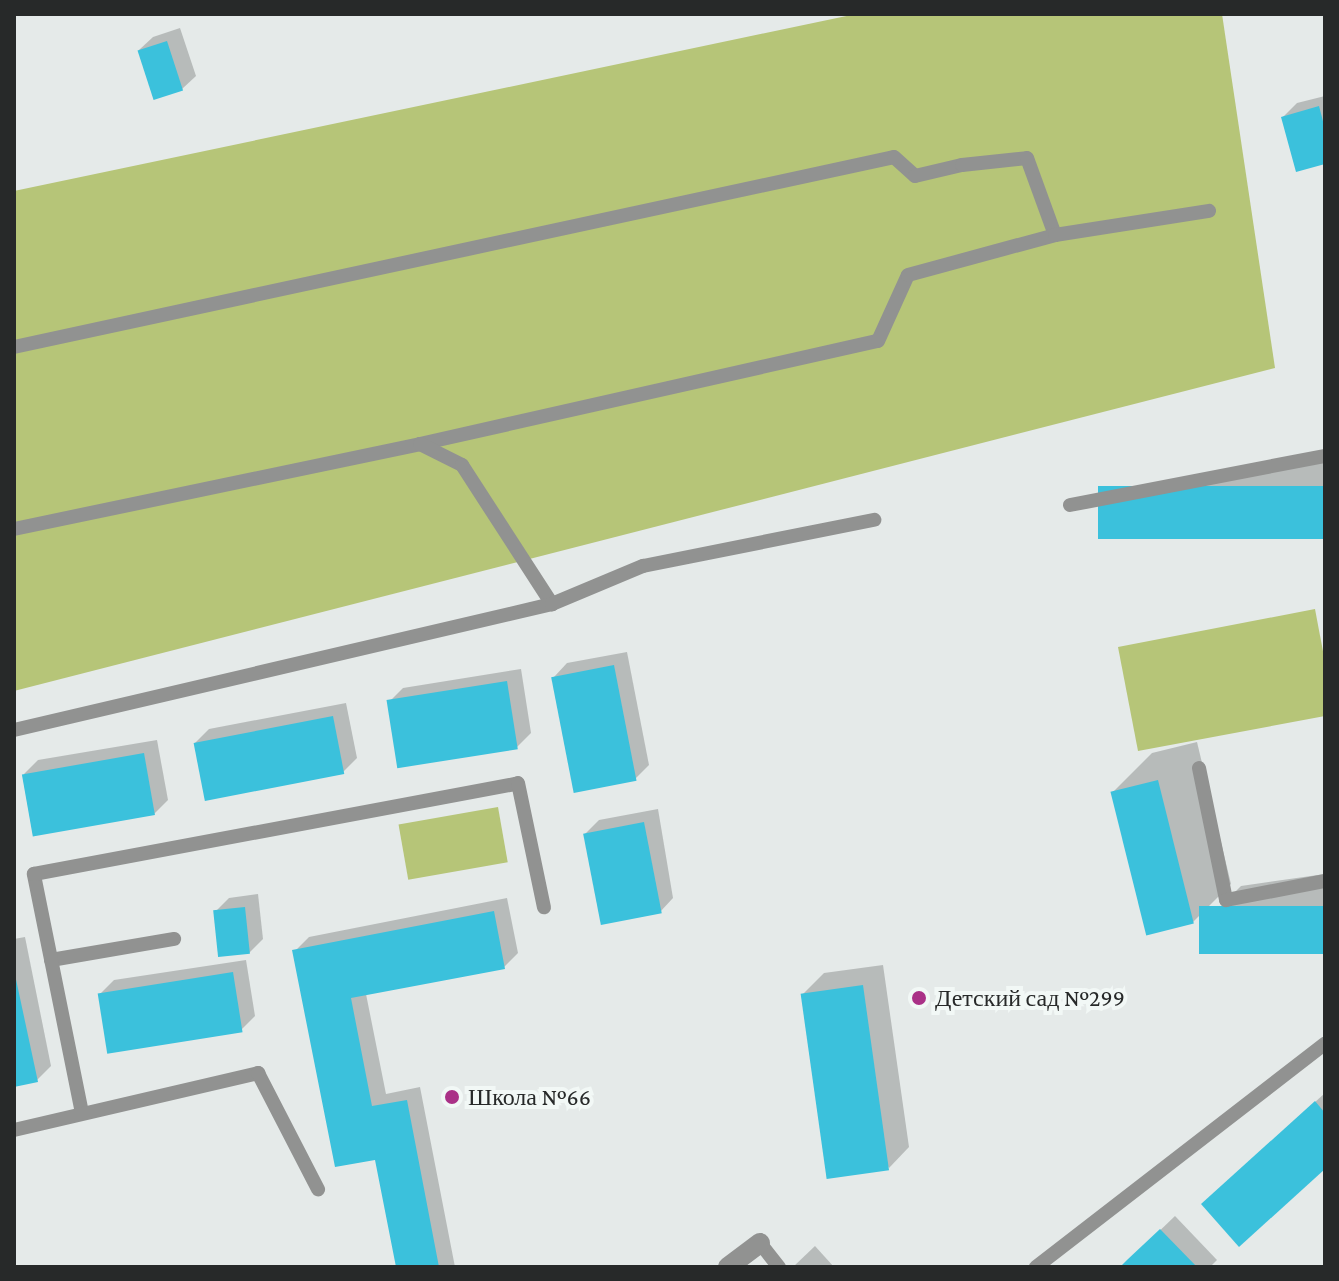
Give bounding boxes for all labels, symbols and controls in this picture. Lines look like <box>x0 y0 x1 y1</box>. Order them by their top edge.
place label: Детский сад №299 <box>935 984 1125 1012</box>
marker: Детский сад №299 <box>910 989 928 1007</box>
place label: Школа №66 <box>468 1083 591 1111</box>
marker: Школа №66 <box>443 1088 461 1106</box>

